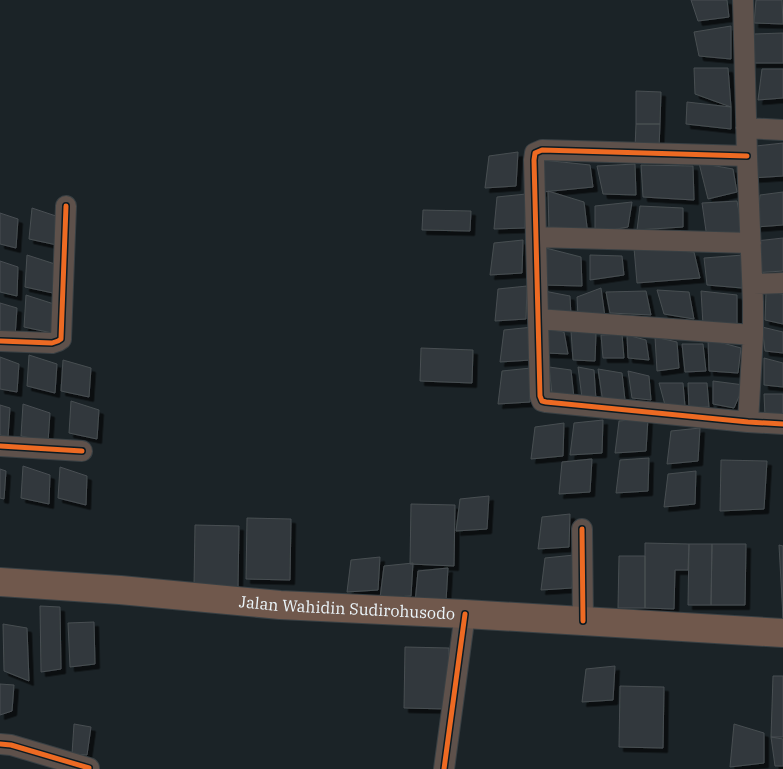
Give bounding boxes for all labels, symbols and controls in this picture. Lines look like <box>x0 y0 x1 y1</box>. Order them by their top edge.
street label: Jalan Wahidin Sudirohusodo <box>238 591 456 624</box>

